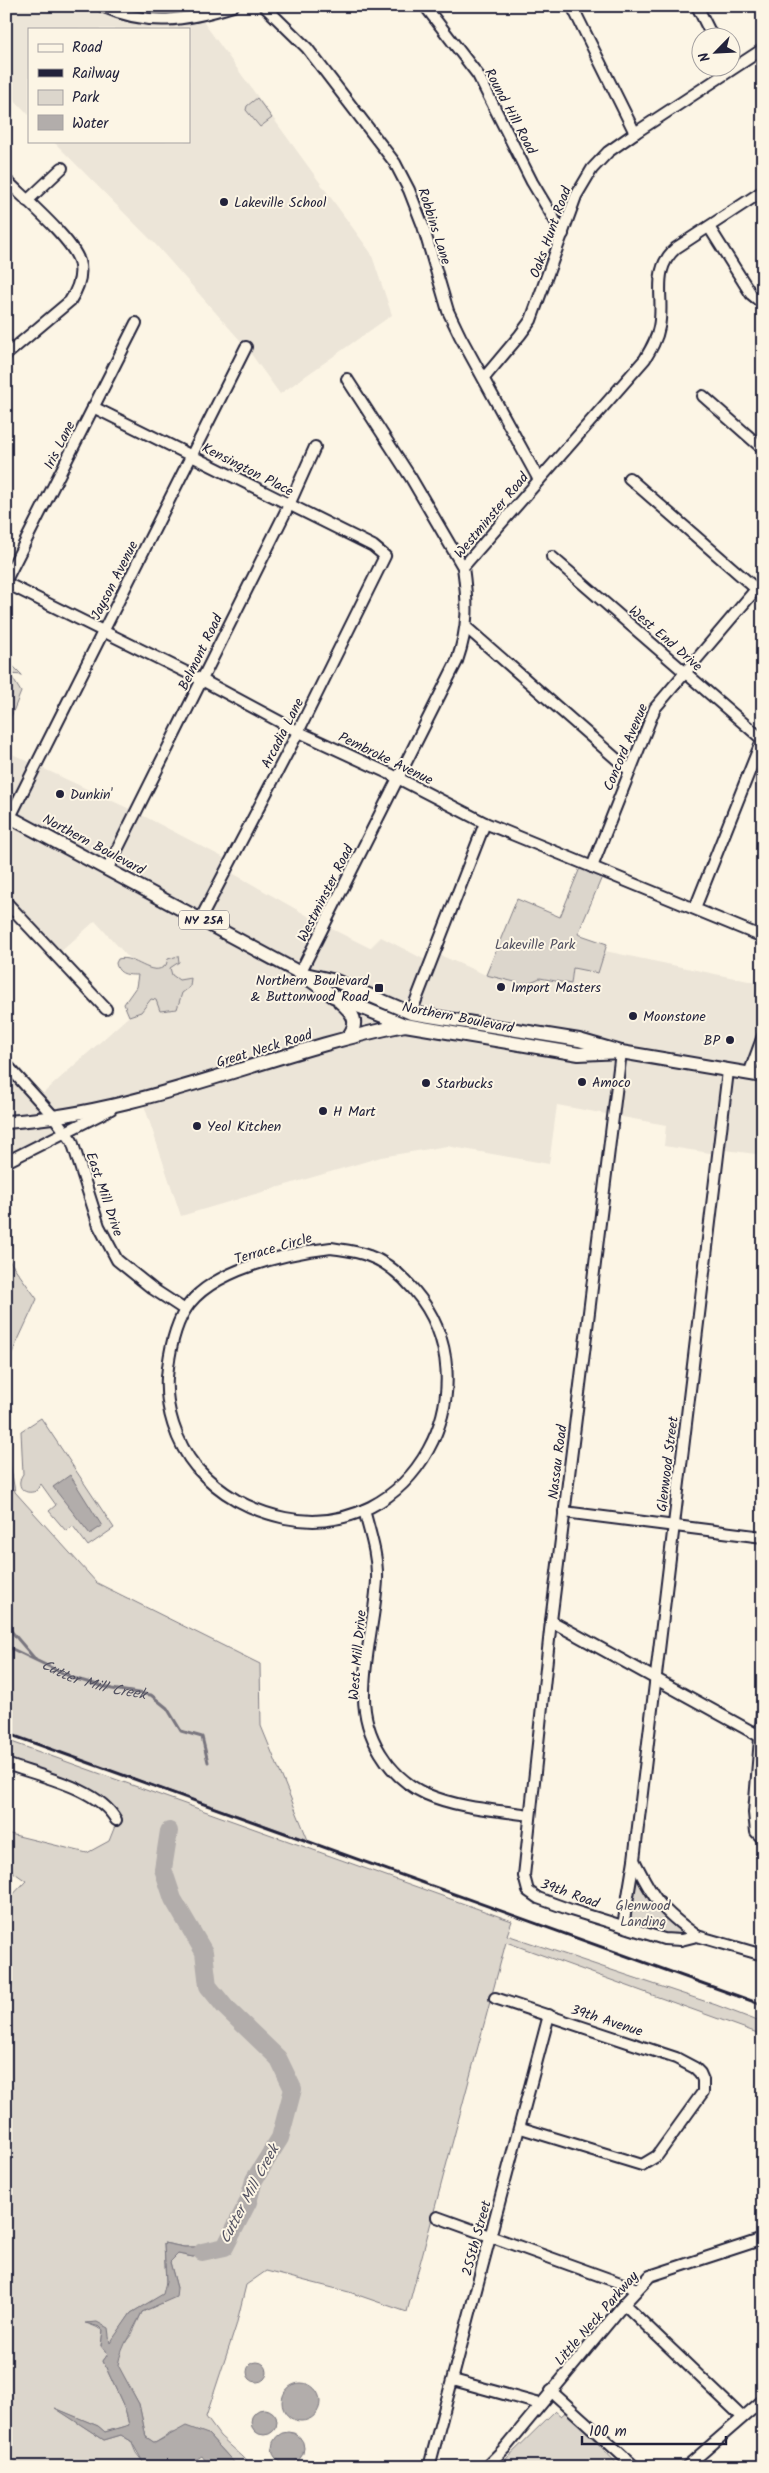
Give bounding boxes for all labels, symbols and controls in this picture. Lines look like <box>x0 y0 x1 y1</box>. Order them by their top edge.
legend <box>28 28 190 142</box>
north arrow <box>692 28 742 78</box>
text: Road <box>72 36 103 60</box>
text: N <box>693 48 717 65</box>
text: Railway <box>72 62 120 86</box>
street label: Round Hill Road <box>478 65 543 159</box>
text: Park <box>72 86 100 110</box>
text: Water <box>72 112 109 136</box>
street label: Oaks Hunt Road <box>524 183 578 281</box>
street label: Robbins Lane <box>411 185 457 268</box>
place label: Lakeville School <box>234 192 327 214</box>
marker: Lakeville School <box>218 196 230 208</box>
street label: Iris Lane <box>38 417 82 474</box>
street label: Kensington Place <box>198 437 298 503</box>
street label: Westminster Road <box>449 467 535 564</box>
street label: Jayson Avenue <box>86 536 145 624</box>
street label: West End Drive <box>624 600 708 678</box>
street label: Belmont Road <box>173 610 229 694</box>
street label: Arcadia Lane <box>256 694 310 772</box>
street label: Concord Avenue <box>598 700 655 795</box>
street label: Pembroke Avenue <box>334 726 437 792</box>
place label: Dunkin' <box>70 784 114 806</box>
marker: Dunkin' <box>54 788 66 800</box>
street label: Northern Boulevard <box>38 809 150 882</box>
street label: Westminster Road <box>292 840 360 946</box>
road number: NY 25A <box>179 910 229 930</box>
park label: Lakeville Park <box>495 934 576 956</box>
place label: Northern Boulevard & Buttonwood Road <box>250 970 370 1008</box>
place label: Import Masters <box>511 977 601 999</box>
marker: Import Masters <box>495 981 507 993</box>
marker: Northern Boulevard & Buttonwood Road <box>373 982 385 994</box>
street label: Northern Boulevard <box>400 996 516 1040</box>
place label: Moonstone <box>643 1006 706 1028</box>
marker: Moonstone <box>627 1010 639 1022</box>
street label: Great Neck Road <box>214 1024 316 1074</box>
place label: BP <box>703 1030 720 1052</box>
marker: BP <box>724 1034 736 1046</box>
place label: Amoco <box>592 1072 631 1094</box>
place label: Starbucks <box>436 1073 493 1095</box>
marker: Amoco <box>576 1076 588 1088</box>
marker: Starbucks <box>420 1077 432 1089</box>
place label: H Mart <box>333 1101 376 1123</box>
marker: H Mart <box>317 1105 329 1117</box>
place label: Yeol Kitchen <box>207 1116 281 1138</box>
marker: Yeol Kitchen <box>191 1120 203 1132</box>
street label: East Mill Drive <box>79 1149 129 1240</box>
street label: Terrace Circle <box>232 1227 315 1271</box>
street label: Glenwood Street <box>651 1415 685 1513</box>
street label: Nassau Road <box>543 1423 574 1501</box>
street label: West Mill Drive <box>343 1608 373 1701</box>
water label: Cutter Mill Creek <box>37 1654 150 1707</box>
street label: 39th Road <box>537 1873 603 1915</box>
park label: Glenwood Landing <box>616 1895 671 1933</box>
street label: 39th Avenue <box>568 1999 646 2043</box>
water label: Cutter Mill Creek <box>214 2139 287 2248</box>
street label: 255th Street <box>456 2198 498 2278</box>
street label: Little Neck Parkway <box>549 2266 644 2371</box>
scale bar <box>582 2413 725 2445</box>
text: 100 m <box>589 2420 627 2444</box>

